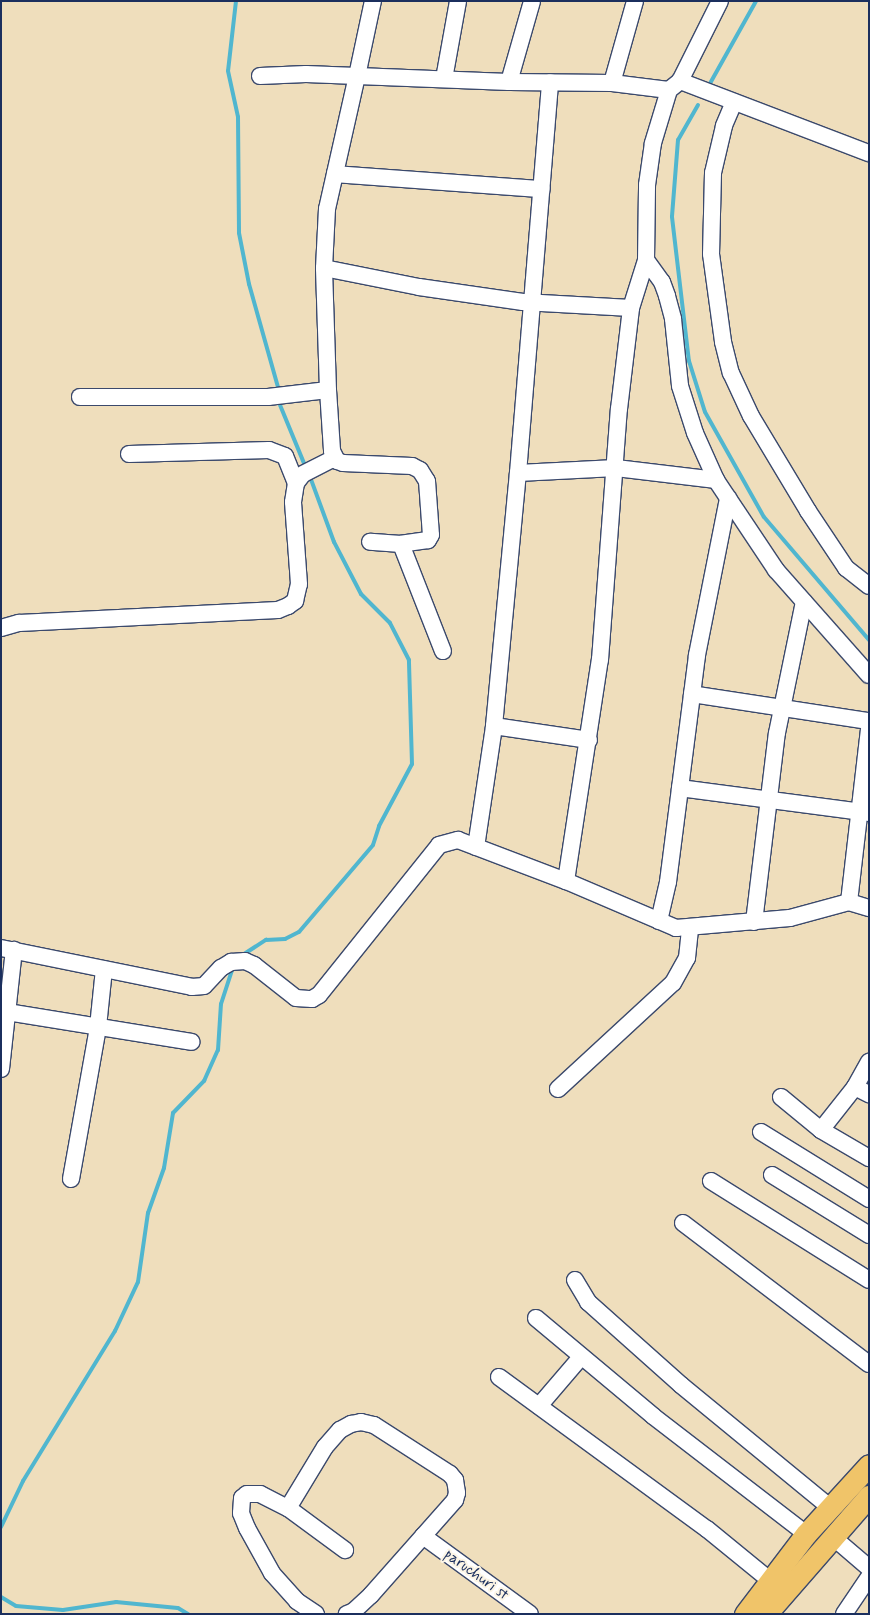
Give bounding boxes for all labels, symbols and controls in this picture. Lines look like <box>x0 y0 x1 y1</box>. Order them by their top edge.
street label: paruchuri st <box>440 1545 512 1605</box>

